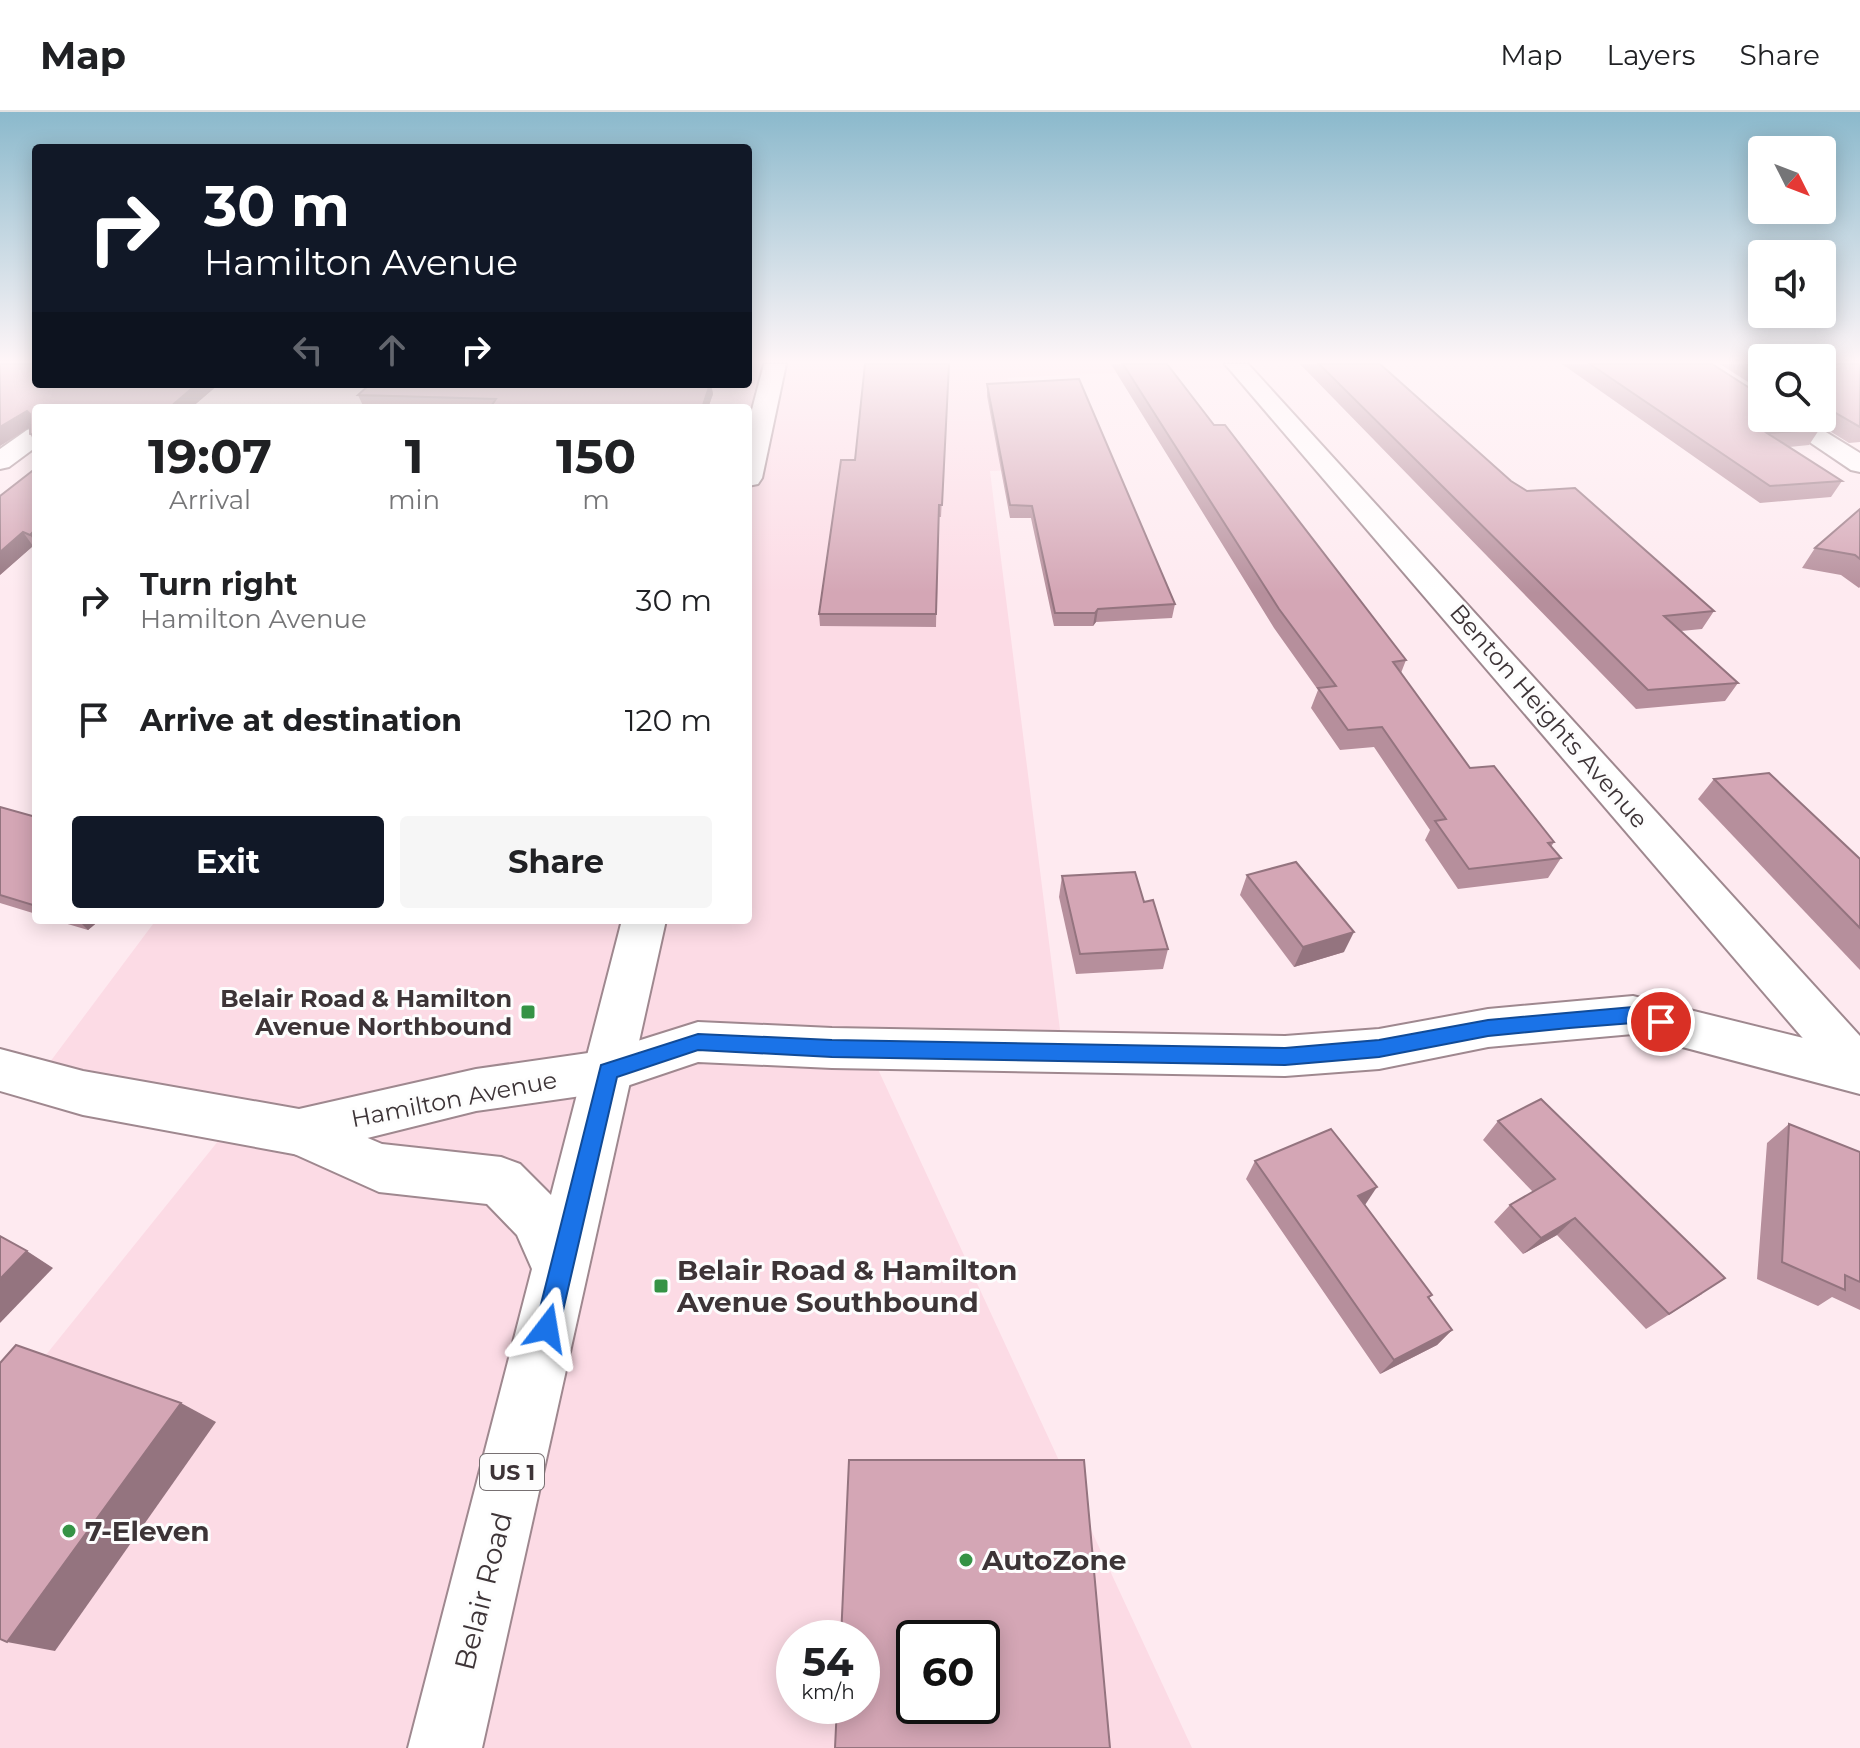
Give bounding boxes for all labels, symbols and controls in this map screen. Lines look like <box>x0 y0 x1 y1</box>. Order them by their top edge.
text: Map <box>40 32 126 79</box>
text: Map <box>1500 38 1563 72</box>
text: Layers <box>1607 38 1696 72</box>
text: Share <box>1740 38 1820 72</box>
north arrow <box>1748 136 1836 224</box>
map controls <box>1748 136 1836 432</box>
text: 30 m <box>204 172 350 240</box>
icon: right <box>72 176 176 280</box>
text: Hamilton Avenue <box>204 240 518 284</box>
button: sound <box>1748 240 1836 328</box>
icon: left <box>286 328 330 372</box>
icon: ahead <box>370 328 414 372</box>
icon: right <box>454 328 498 372</box>
button: search <box>1748 344 1836 432</box>
text: 19:07 <box>148 427 272 485</box>
text: 1 <box>405 427 423 485</box>
text: 150 <box>556 427 636 485</box>
text: Arrival <box>169 484 251 516</box>
text: min <box>388 484 440 516</box>
text: m <box>582 484 610 516</box>
text: Turn right <box>140 566 297 603</box>
icon: right <box>72 578 116 622</box>
text: 30 m <box>636 582 712 619</box>
street label: Benton Heights Avenue <box>1444 598 1654 834</box>
text: Hamilton Avenue <box>140 603 367 635</box>
icon: arrive <box>72 698 116 742</box>
text: Arrive at destination <box>140 702 462 739</box>
text: 120 m <box>625 702 712 739</box>
button: Exit <box>72 816 384 908</box>
button: Share <box>400 816 712 908</box>
place label: Belair Road & Hamilton Avenue Northbound <box>220 984 512 1041</box>
pin <box>1627 988 1695 1056</box>
icon: arrive <box>1639 1000 1683 1044</box>
marker: Belair Road & Hamilton Avenue Northbound <box>519 1003 537 1021</box>
street label: Hamilton Avenue <box>349 1065 559 1133</box>
place label: Belair Road & Hamilton Avenue Southbound <box>676 1253 1017 1319</box>
marker: Belair Road & Hamilton Avenue Southbound <box>652 1277 670 1295</box>
position arrow <box>505 1286 589 1370</box>
road number: US 1 <box>480 1454 544 1490</box>
street label: Belair Road <box>447 1509 519 1673</box>
place label: 7-Eleven <box>85 1514 210 1548</box>
marker: 7-Eleven <box>60 1522 78 1540</box>
place label: AutoZone <box>981 1543 1127 1577</box>
marker: AutoZone <box>957 1551 975 1569</box>
speed limit sign: 60 <box>896 1620 1000 1724</box>
text: 54 <box>802 1637 854 1686</box>
text: km/h <box>801 1680 855 1704</box>

